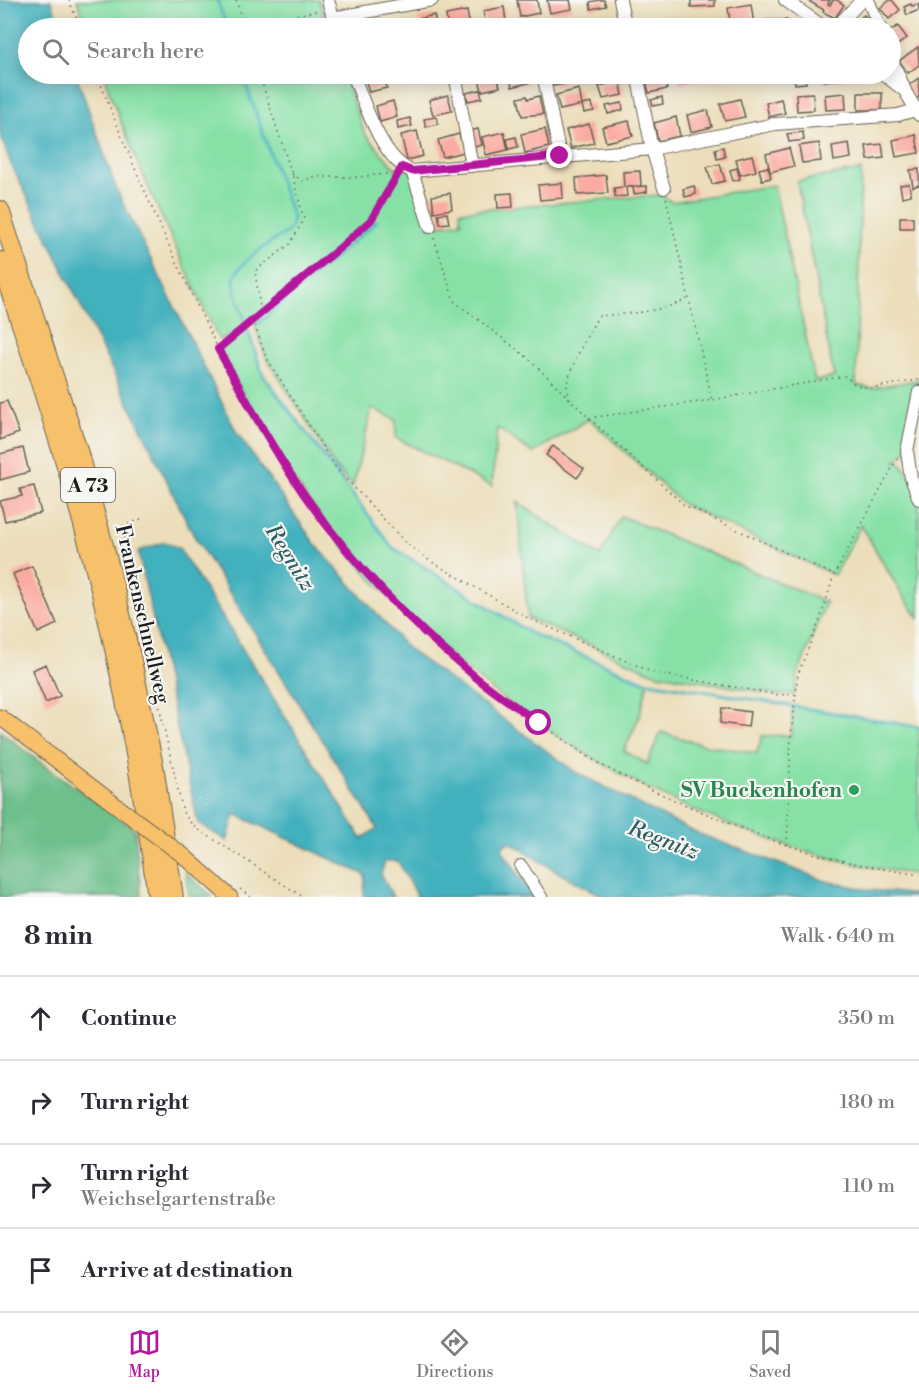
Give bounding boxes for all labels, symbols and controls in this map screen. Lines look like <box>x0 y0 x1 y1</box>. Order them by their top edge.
search box <box>18 18 901 84</box>
icon: search <box>39 35 72 68</box>
text: Search here <box>87 38 204 65</box>
route end <box>546 142 572 168</box>
road number: A 73 <box>61 468 115 502</box>
water label: Regnitz <box>258 519 321 596</box>
street label: Frankenschnellweg <box>109 522 175 706</box>
route start <box>525 709 551 735</box>
place label: SV Buckenhofen <box>681 778 842 804</box>
marker: SV Buckenhofen <box>847 783 861 797</box>
water label: Regnitz <box>623 814 703 866</box>
text: 8 min <box>24 920 93 952</box>
text: Walk · 640 m <box>781 924 895 949</box>
icon: ahead <box>24 1002 57 1035</box>
text: Continue <box>81 1005 177 1032</box>
text: 350 m <box>838 1006 895 1031</box>
icon: right <box>24 1086 57 1119</box>
text: Turn right <box>81 1089 189 1116</box>
text: 180 m <box>840 1090 895 1115</box>
text: Turn right <box>81 1160 189 1187</box>
icon: right <box>24 1170 57 1203</box>
text: 110 m <box>843 1174 895 1199</box>
text: Weichselgartenstraße <box>81 1187 276 1212</box>
icon: arrive <box>24 1254 57 1287</box>
text: Arrive at destination <box>81 1257 293 1284</box>
tab: Map <box>128 1326 161 1382</box>
tab: Directions <box>416 1326 494 1382</box>
tab: Saved <box>749 1326 791 1382</box>

